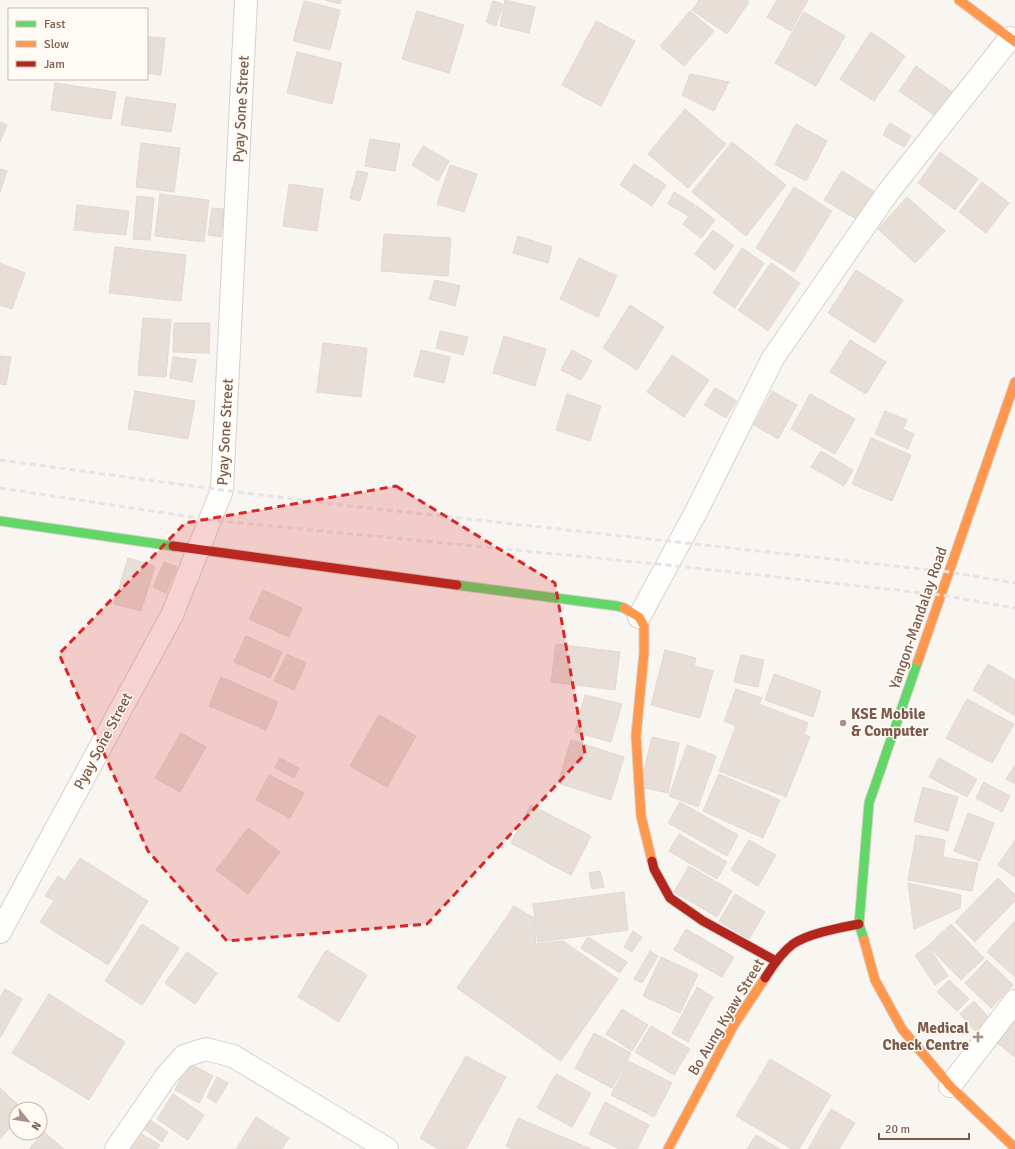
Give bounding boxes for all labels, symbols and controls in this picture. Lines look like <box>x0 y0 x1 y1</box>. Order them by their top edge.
legend <box>8 8 148 80</box>
text: Fast <box>44 17 65 32</box>
text: Slow <box>44 37 69 52</box>
street label: Pyay Sone Street <box>229 55 253 163</box>
text: Jam <box>44 57 65 72</box>
street label: Pyay Sone Street <box>213 378 237 486</box>
street label: Yangon-Mandalay Road <box>885 544 951 692</box>
street label: Pyay Sone Street <box>70 689 136 793</box>
place label: KSE Mobile & Computer <box>851 705 928 740</box>
marker: KSE Mobile & Computer <box>838 718 848 728</box>
street label: Bo Aung Kyaw Street <box>684 955 768 1079</box>
place label: Medical Check Centre <box>883 1019 969 1054</box>
marker: Medical Check Centre <box>972 1031 984 1043</box>
north arrow <box>8 1101 48 1141</box>
scale bar <box>879 1115 969 1141</box>
text: N <box>29 1119 44 1132</box>
text: 20 m <box>885 1122 910 1137</box>

